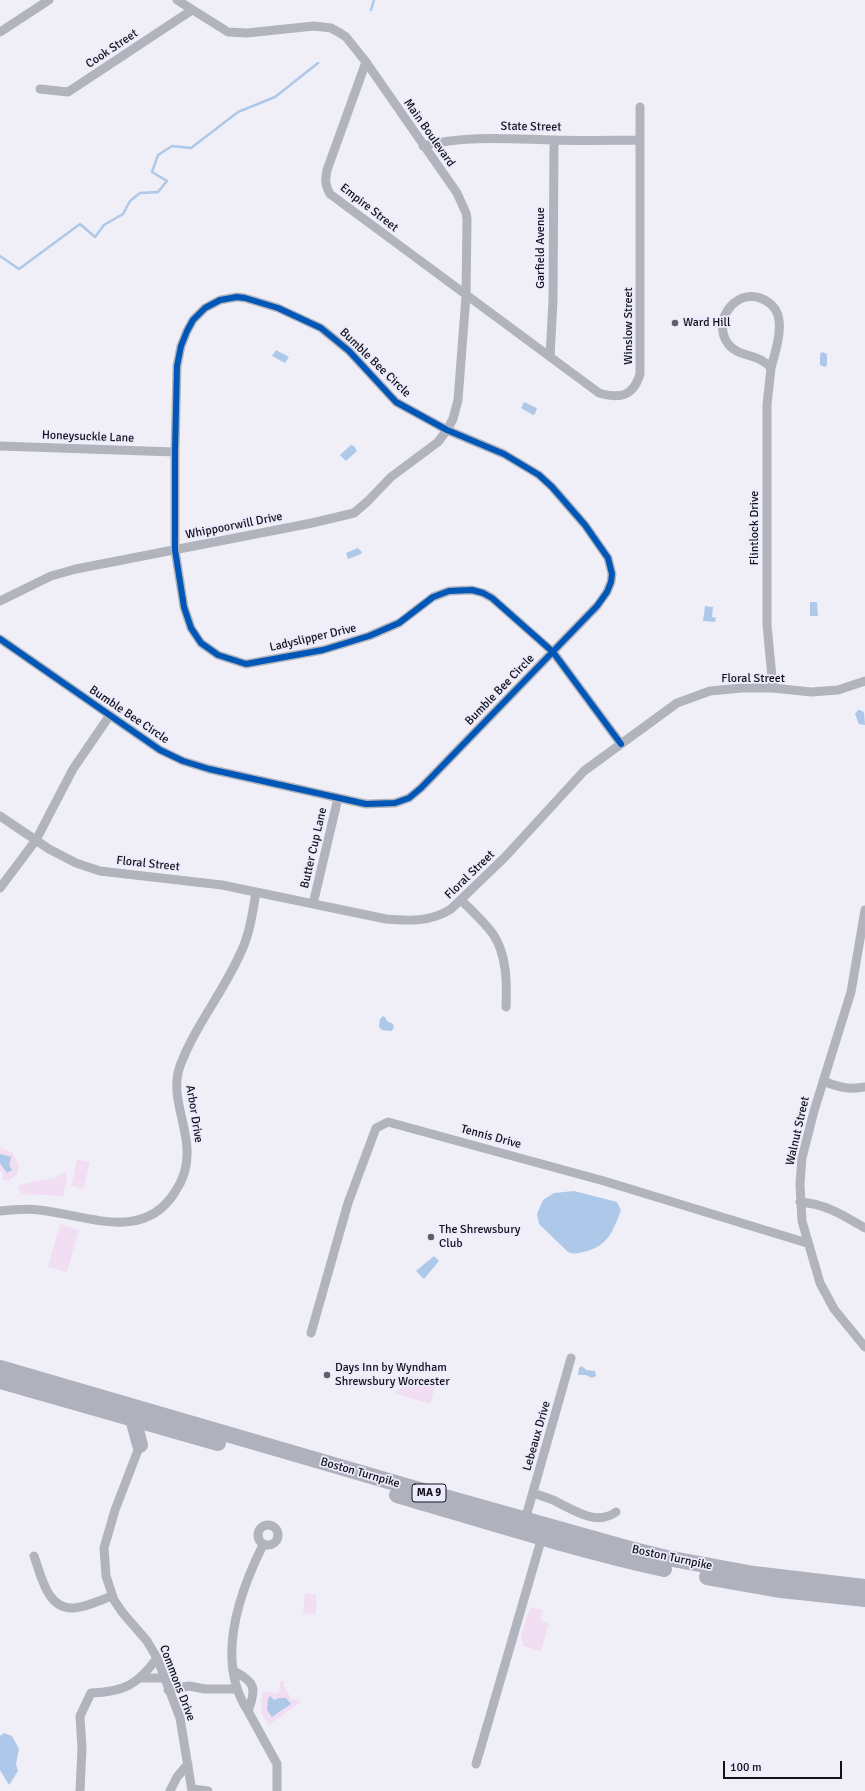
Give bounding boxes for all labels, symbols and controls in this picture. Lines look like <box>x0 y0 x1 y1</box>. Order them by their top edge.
street label: Cook Street <box>83 26 141 72</box>
street label: Main Boulevard <box>400 96 458 170</box>
street label: State Street <box>500 119 562 135</box>
street label: Empire Street <box>337 181 401 235</box>
street label: Garfield Avenue <box>534 207 548 289</box>
street label: Winslow Street <box>622 287 636 365</box>
place label: Ward Hill <box>683 316 730 330</box>
marker: Ward Hill <box>670 318 680 328</box>
street label: Bumble Bee Circle <box>336 325 414 401</box>
street label: Honeysuckle Lane <box>42 428 134 446</box>
street label: Flintlock Drive <box>748 491 762 565</box>
street label: Whippoorwill Drive <box>184 510 284 542</box>
street label: Ladyslipper Drive <box>268 621 358 655</box>
street label: Bumble Bee Circle <box>462 651 538 729</box>
street label: Floral Street <box>721 672 785 686</box>
street label: Bumble Bee Circle <box>86 683 172 747</box>
street label: Butter Cup Lane <box>298 806 330 890</box>
street label: Floral Street <box>442 848 498 902</box>
street label: Floral Street <box>116 854 180 874</box>
street label: Arbor Drive <box>182 1084 206 1144</box>
street label: Walnut Street <box>783 1095 813 1167</box>
street label: Tennis Drive <box>459 1122 523 1152</box>
place label: The Shrewsbury Club <box>439 1223 520 1251</box>
marker: The Shrewsbury Club <box>426 1232 436 1242</box>
place label: Days Inn by Wyndham Shrewsbury Worcester <box>335 1361 450 1389</box>
marker: Days Inn by Wyndham Shrewsbury Worcester <box>322 1370 332 1380</box>
street label: Lebeaux Drive <box>520 1399 554 1473</box>
street label: Boston Turnpike <box>319 1455 401 1491</box>
road number: MA 9 <box>412 1484 446 1502</box>
street label: Boston Turnpike <box>630 1542 714 1574</box>
street label: Commons Drive <box>156 1643 198 1723</box>
scale bar <box>725 1753 844 1779</box>
text: 100 m <box>730 1760 762 1775</box>

